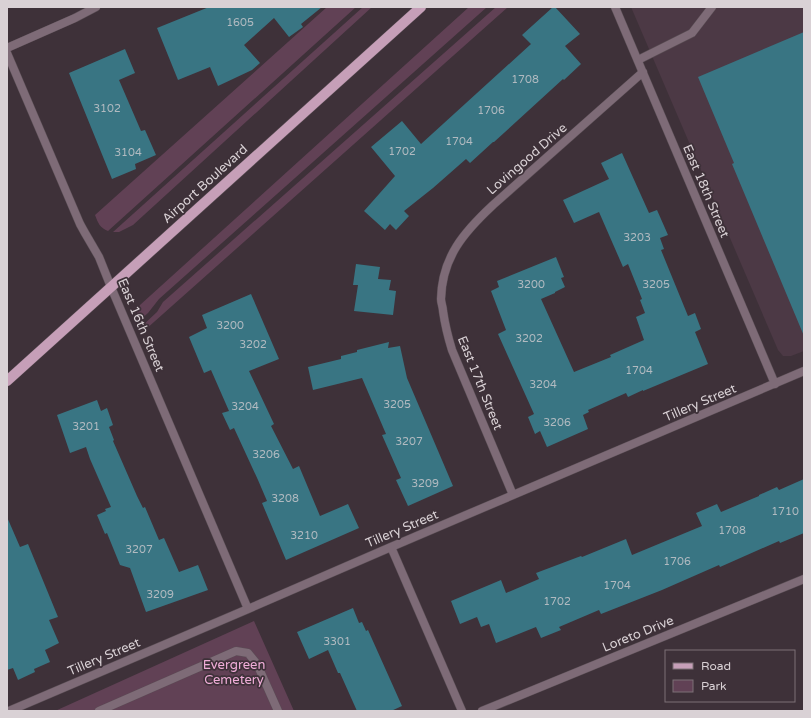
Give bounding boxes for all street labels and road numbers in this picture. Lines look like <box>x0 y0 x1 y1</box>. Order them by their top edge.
street label: Lovingood Drive <box>484 120 570 198</box>
street label: Airport Boulevard <box>159 141 251 227</box>
street label: East 18th Street <box>679 142 733 240</box>
street label: East 16th Street <box>114 276 168 374</box>
street label: East 17th Street <box>454 334 506 432</box>
street label: Tillery Street <box>661 381 739 425</box>
street label: Tillery Street <box>363 507 441 551</box>
street label: Loreto Drive <box>600 612 676 656</box>
street label: Tillery Street <box>65 635 143 679</box>

